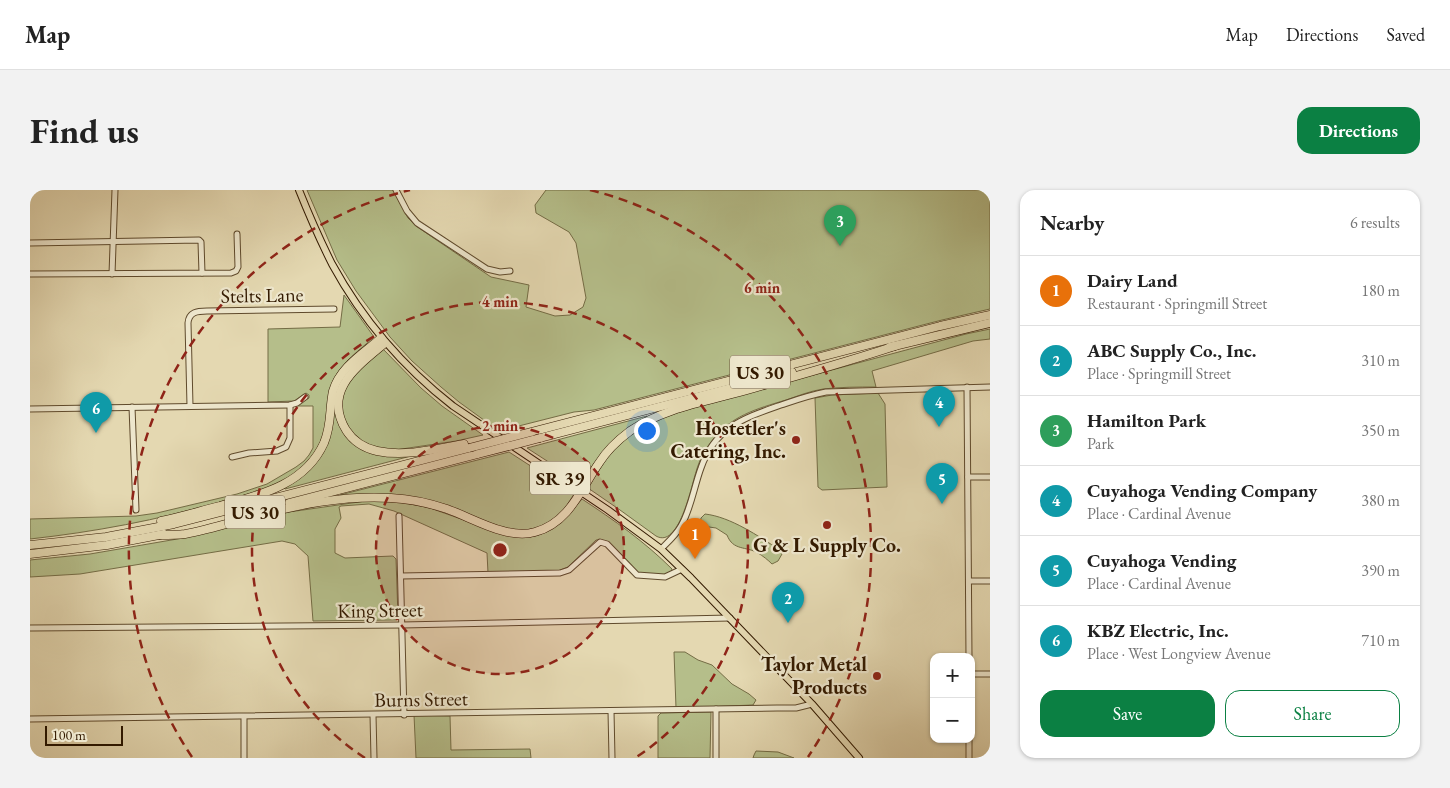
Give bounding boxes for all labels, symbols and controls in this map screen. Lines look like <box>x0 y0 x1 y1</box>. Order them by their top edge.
text: Map <box>25 19 70 50</box>
text: Map <box>1226 23 1258 46</box>
text: Directions <box>1286 23 1358 46</box>
text: Saved <box>1386 23 1425 46</box>
button: Directions <box>1297 107 1420 154</box>
text: Find us <box>30 108 139 153</box>
pin: 3 <box>824 205 856 246</box>
text: Nearby <box>1040 209 1104 236</box>
text: 6 results <box>1350 212 1400 233</box>
text: Dairy Land <box>1087 268 1178 293</box>
text: 6 min <box>744 278 781 297</box>
text: 1 <box>1052 280 1060 301</box>
text: 180 m <box>1361 280 1400 301</box>
street label: Stelts Lane <box>220 281 304 309</box>
text: 4 min <box>482 292 519 311</box>
text: Restaurant · Springmill Street <box>1087 293 1267 314</box>
text: ABC Supply Co., Inc. <box>1087 338 1257 363</box>
text: 2 <box>1052 350 1060 371</box>
text: 310 m <box>1361 350 1400 371</box>
road number: US 30 <box>730 356 790 388</box>
text: Place · Springmill Street <box>1087 363 1231 384</box>
pin: 4 <box>923 386 955 427</box>
pin: 6 <box>80 392 112 433</box>
text: Hamilton Park <box>1087 408 1206 433</box>
place label: Hostetler's Catering, Inc. <box>671 415 786 464</box>
text: 2 min <box>482 416 519 435</box>
your location <box>634 418 660 444</box>
text: 3 <box>1052 420 1060 441</box>
text: 350 m <box>1361 420 1400 441</box>
text: Park <box>1087 433 1114 454</box>
marker: Hostetler's Catering, Inc. <box>790 434 802 446</box>
road number: SR 39 <box>530 462 590 494</box>
pin: 5 <box>926 463 958 504</box>
text: Cuyahoga Vending Company <box>1087 478 1317 503</box>
text: 4 <box>1052 490 1060 511</box>
text: 380 m <box>1361 490 1400 511</box>
road number: US 30 <box>225 496 285 528</box>
text: Place · Cardinal Avenue <box>1087 503 1231 524</box>
pin: 1 <box>679 518 711 559</box>
marker: G & L Supply Co. <box>821 519 833 531</box>
place label: G & L Supply Co. <box>753 532 901 558</box>
centre of rings <box>491 541 509 559</box>
text: Cuyahoga Vending <box>1087 548 1236 573</box>
text: 5 <box>1052 560 1060 581</box>
text: 390 m <box>1361 560 1400 581</box>
text: Place · Cardinal Avenue <box>1087 573 1231 594</box>
pin: 2 <box>772 582 804 623</box>
street label: King Street <box>337 596 424 624</box>
text: KBZ Electric, Inc. <box>1087 618 1229 643</box>
text: 6 <box>1052 630 1060 651</box>
text: 710 m <box>1361 630 1400 651</box>
text: Place · West Longview Avenue <box>1087 643 1271 664</box>
place label: Taylor Metal Products <box>761 651 867 700</box>
map controls <box>930 653 975 743</box>
button: + <box>930 653 975 698</box>
marker: Taylor Metal Products <box>871 670 883 682</box>
street label: Burns Street <box>374 685 469 713</box>
button: Save <box>1040 690 1215 737</box>
button: Share <box>1225 690 1400 737</box>
button: − <box>930 698 975 743</box>
scale bar <box>45 723 122 746</box>
text: 100 m <box>52 726 86 744</box>

